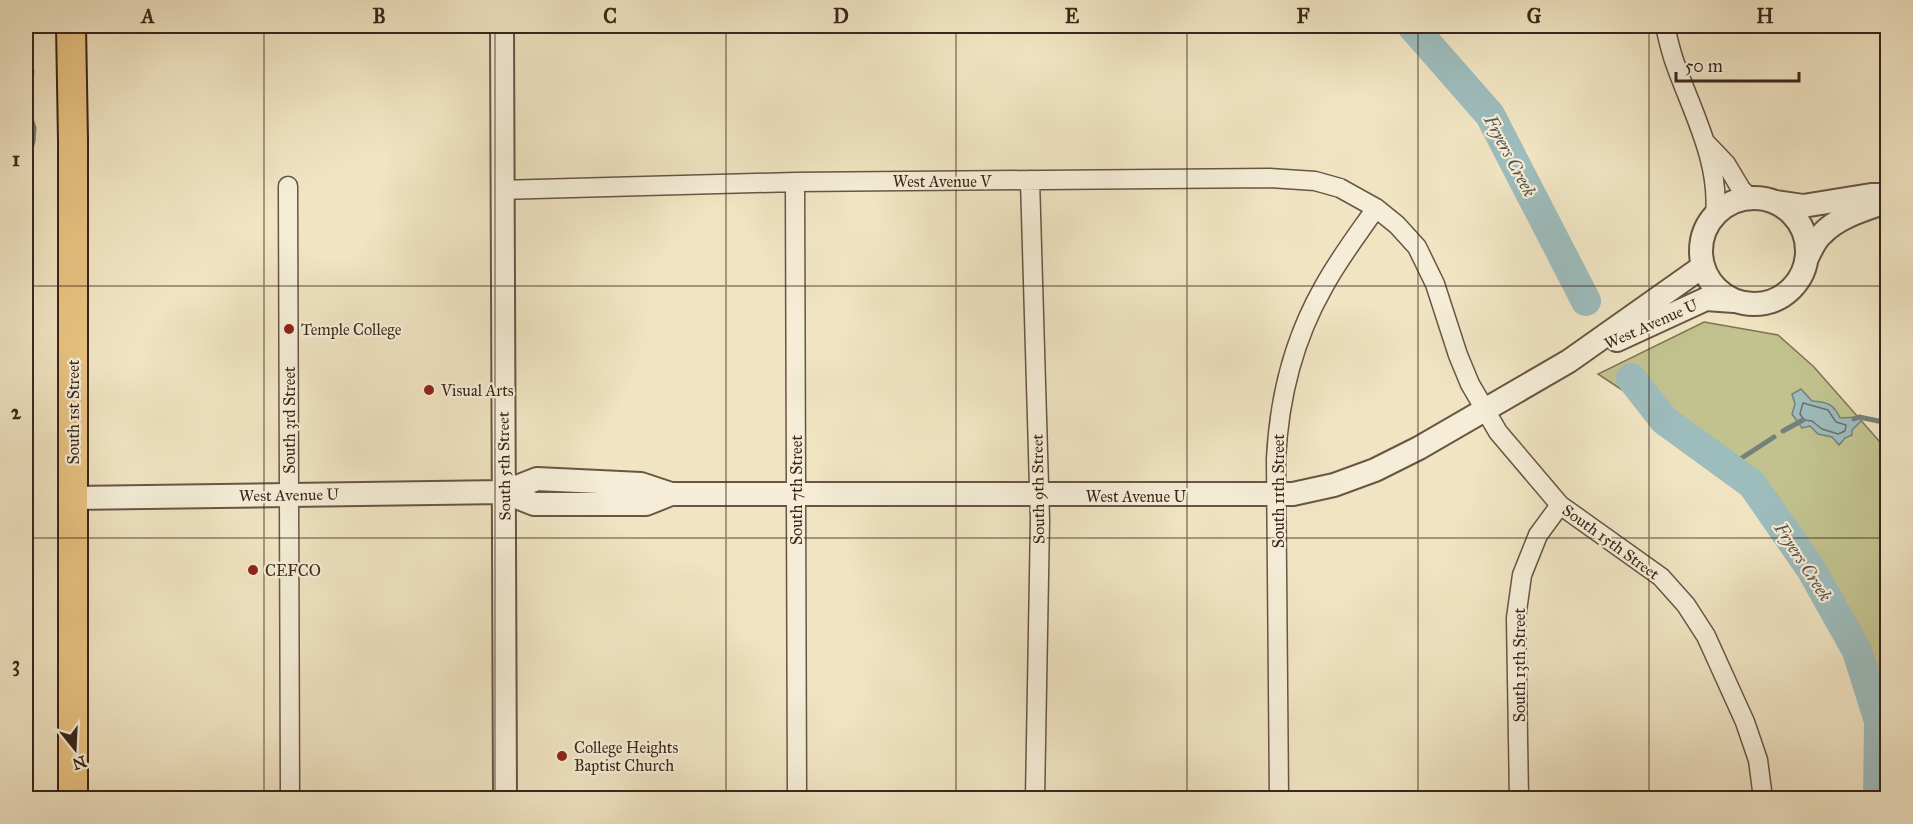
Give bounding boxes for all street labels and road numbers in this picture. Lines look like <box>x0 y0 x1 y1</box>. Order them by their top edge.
street label: West Avenue V <box>893 172 992 191</box>
street label: West Avenue U <box>1601 295 1701 353</box>
street label: South 1st Street <box>64 359 83 464</box>
street label: South 3rd Street <box>280 366 299 474</box>
street label: South 5th Street <box>494 411 514 521</box>
street label: South 9th Street <box>1028 433 1048 544</box>
street label: South 11th Street <box>1269 434 1288 548</box>
street label: South 7th Street <box>787 435 806 545</box>
street label: West Avenue U <box>239 485 340 505</box>
street label: West Avenue U <box>1086 487 1187 506</box>
street label: South 15th Street <box>1559 500 1663 584</box>
street label: South 13th Street <box>1510 607 1529 722</box>

